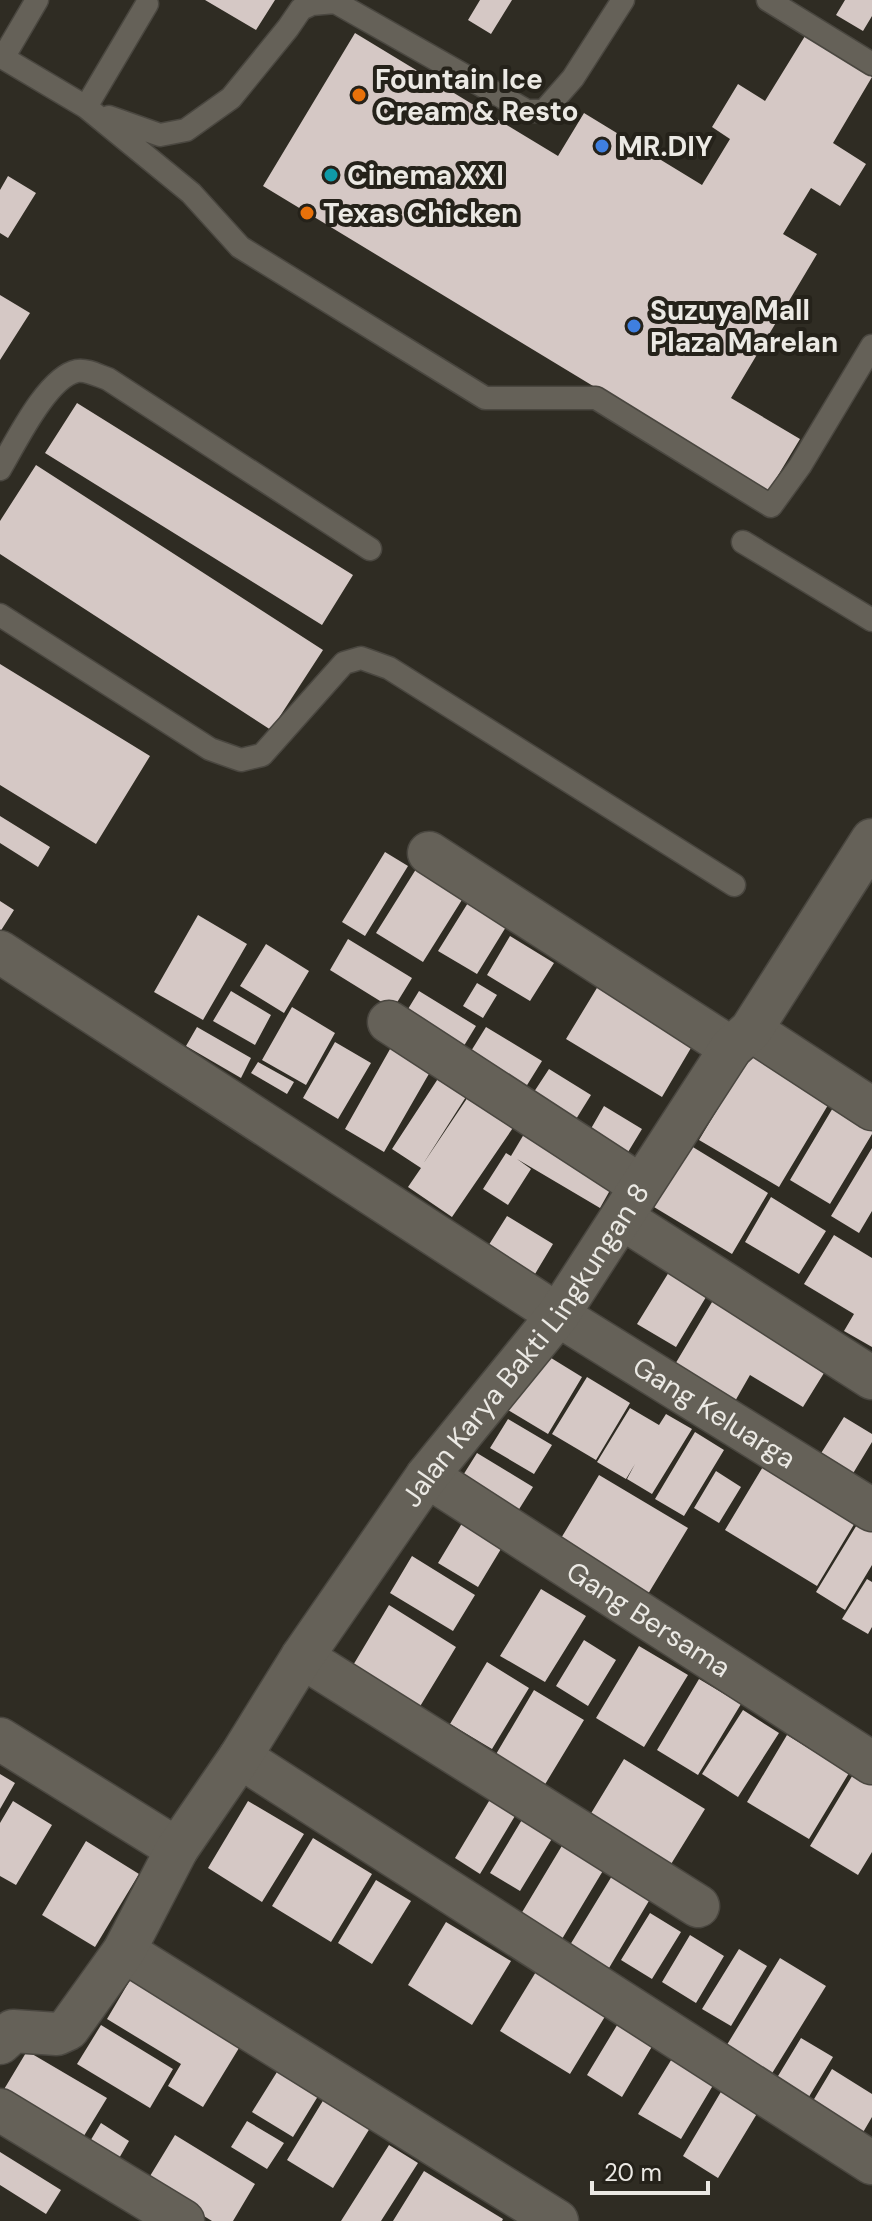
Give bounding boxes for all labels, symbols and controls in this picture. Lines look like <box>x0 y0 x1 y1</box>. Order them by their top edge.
place label: Fountain Ice Cream & Resto <box>375 61 579 130</box>
marker: Fountain Ice Cream & Resto <box>350 86 368 104</box>
place label: MR.DIY <box>618 128 713 165</box>
marker: MR.DIY <box>593 137 611 155</box>
place label: Cinema XXI <box>347 157 504 194</box>
marker: Cinema XXI <box>322 166 340 184</box>
place label: Texas Chicken <box>323 195 518 232</box>
marker: Texas Chicken <box>298 204 316 222</box>
place label: Suzuya Mall Plaza Marelan <box>650 292 838 361</box>
marker: Suzuya Mall Plaza Marelan <box>625 317 643 335</box>
street label: Jalan Karya Bakti Lingkungan 8 <box>393 1176 658 1514</box>
street label: Gang Keluarga <box>626 1348 803 1477</box>
street label: Gang Bersama <box>559 1553 738 1686</box>
scale bar <box>592 2145 708 2195</box>
text: 20 m <box>604 2157 662 2188</box>

